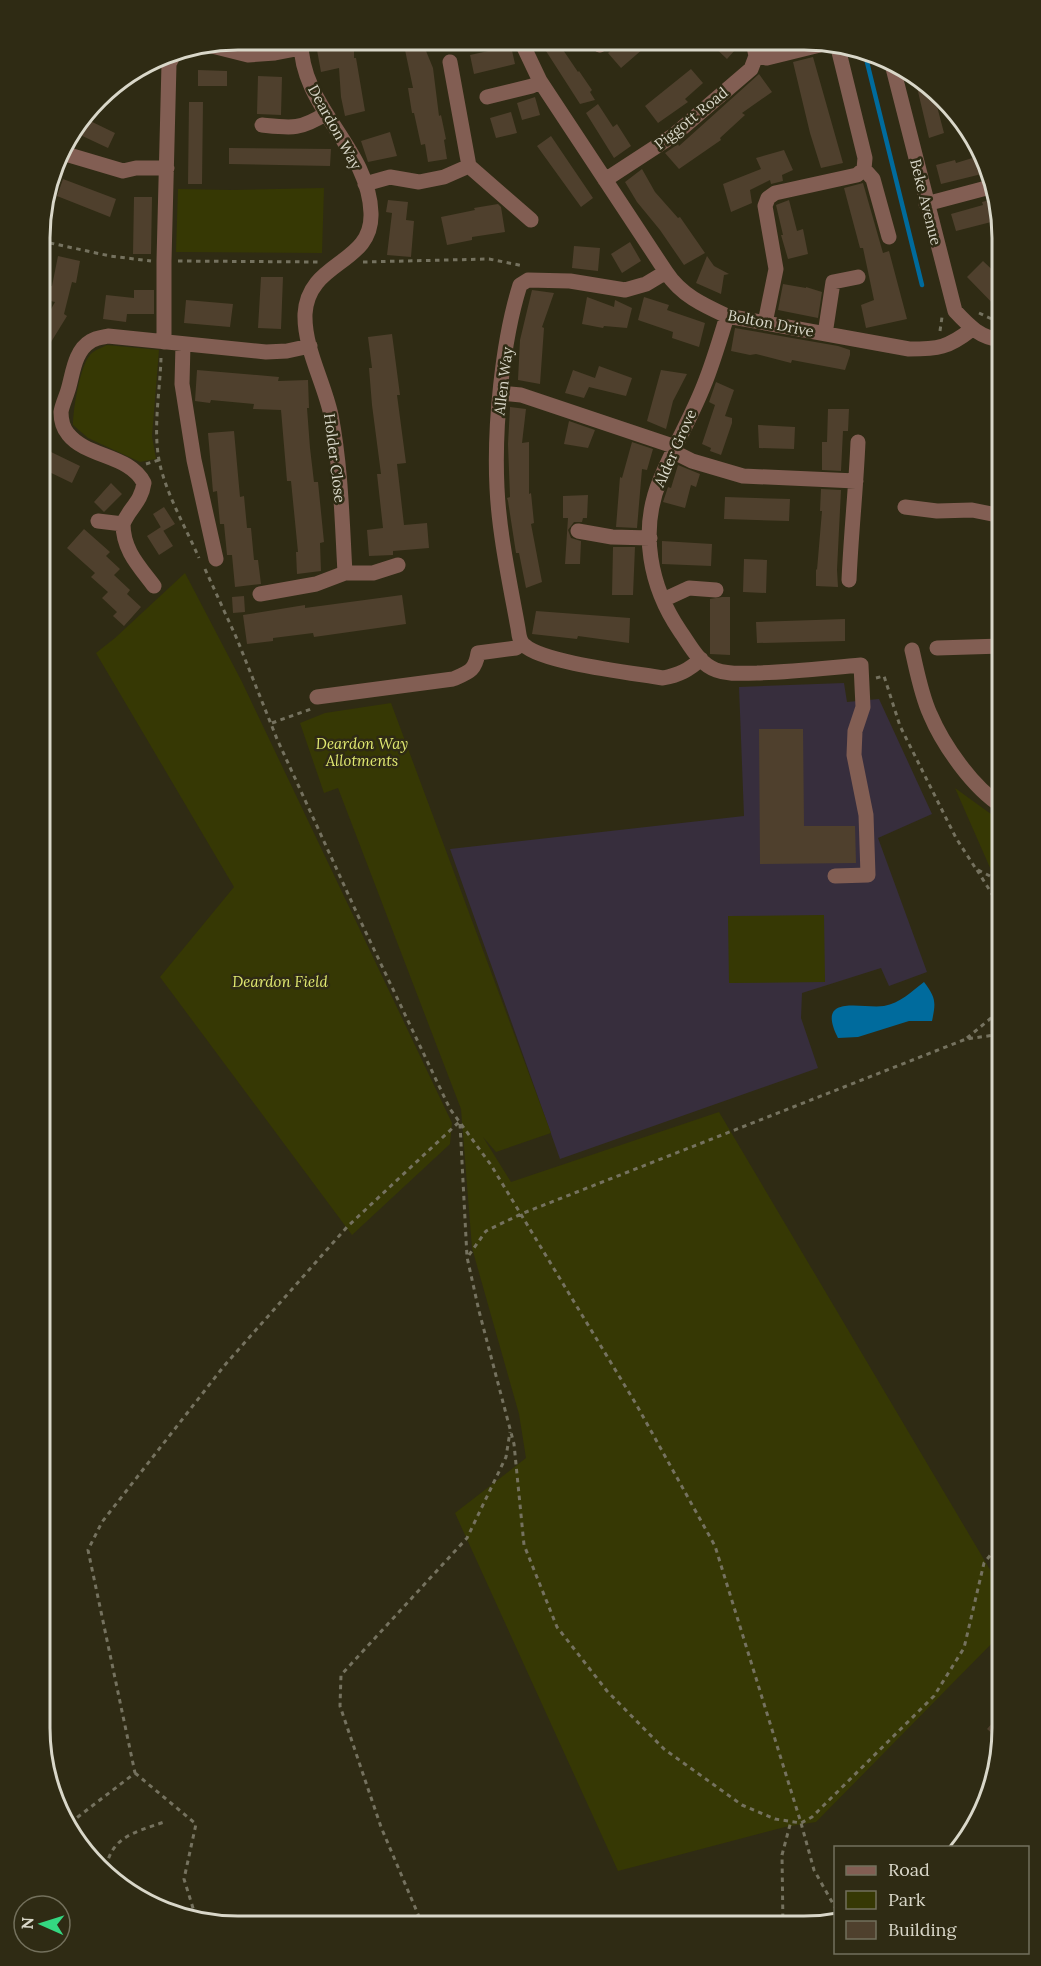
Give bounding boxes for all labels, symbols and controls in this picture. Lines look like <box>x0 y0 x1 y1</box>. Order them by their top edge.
street label: Deardon Way <box>304 81 366 173</box>
street label: Piggott Road <box>650 83 732 153</box>
street label: Beke Avenue <box>906 157 946 247</box>
street label: Bolton Drive <box>726 305 816 341</box>
street label: Allen Way <box>489 346 517 417</box>
street label: Alder Grove <box>649 406 701 491</box>
street label: Holder Close <box>320 412 350 504</box>
park label: Deardon Way Allotments <box>316 734 408 770</box>
park label: Deardon Field <box>232 972 328 991</box>
legend <box>834 1846 1029 1954</box>
text: Road <box>888 1858 930 1881</box>
text: Park <box>888 1888 926 1911</box>
north arrow <box>12 1894 72 1954</box>
text: N <box>17 1917 37 1930</box>
text: Building <box>888 1918 958 1941</box>

